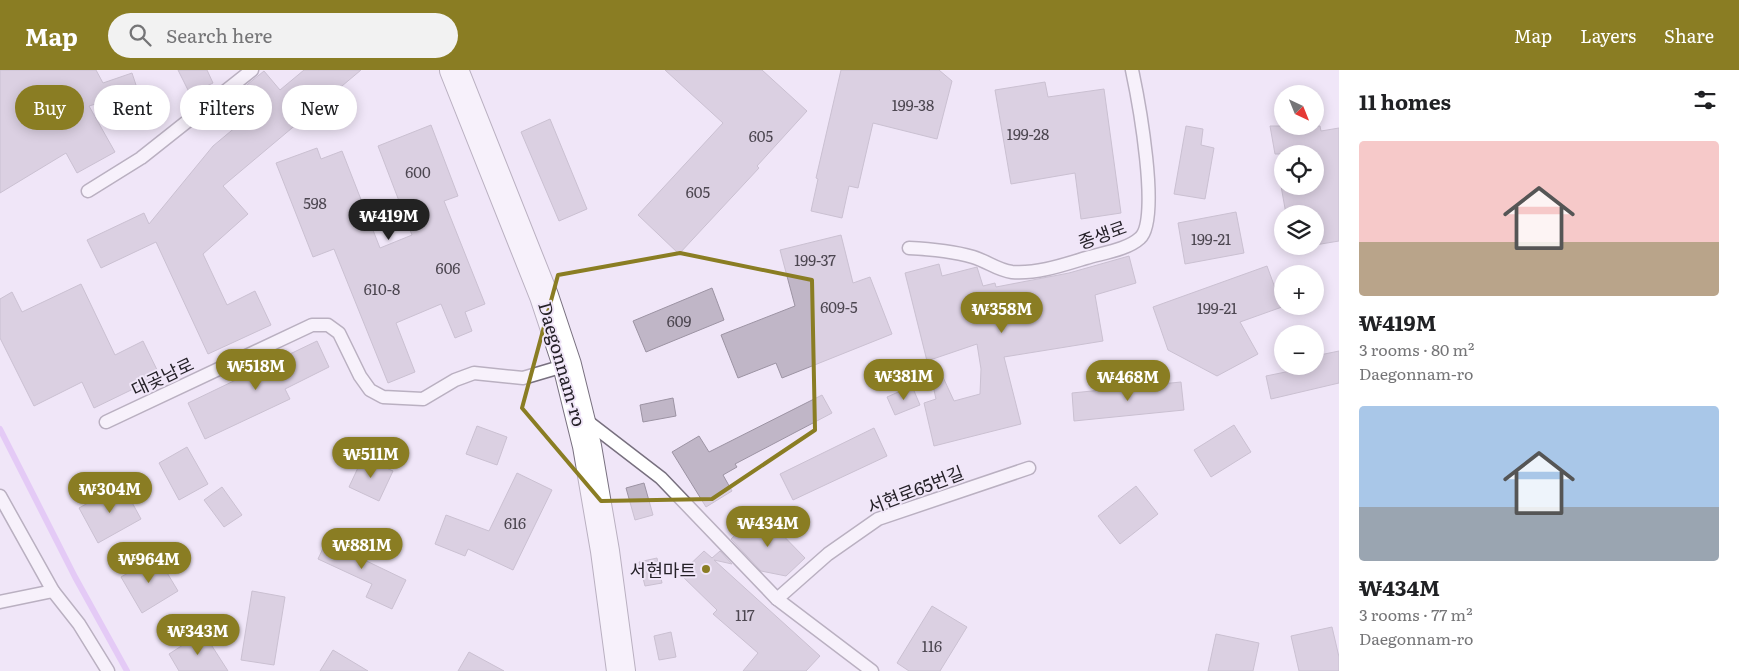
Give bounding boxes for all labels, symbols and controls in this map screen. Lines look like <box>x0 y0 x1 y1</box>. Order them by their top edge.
search box <box>108 13 458 58</box>
text: Map <box>25 18 78 53</box>
icon: search <box>126 21 154 49</box>
text: Search here <box>166 21 272 49</box>
text: Map <box>1514 22 1552 49</box>
text: Layers <box>1580 22 1636 49</box>
text: Share <box>1664 22 1714 49</box>
chip: Buy <box>15 85 84 130</box>
chip: Rent <box>94 85 170 130</box>
chip: Filters <box>180 85 272 130</box>
chip: New <box>282 85 357 130</box>
north arrow <box>1274 85 1324 135</box>
map controls <box>1274 85 1324 375</box>
text: 11 homes <box>1359 85 1451 116</box>
icon: filters <box>1691 86 1719 114</box>
house number: 199-38 <box>892 93 934 116</box>
house number: 199-28 <box>1007 122 1049 145</box>
house number: 605 <box>749 124 774 147</box>
button: locate <box>1274 145 1324 195</box>
house number: 600 <box>405 160 431 183</box>
icon: home <box>1494 173 1584 263</box>
house number: 605 <box>686 180 711 203</box>
house number: 598 <box>303 191 327 214</box>
pin: ₩419M <box>354 198 424 241</box>
text: ₩419M <box>360 203 418 227</box>
button: layers <box>1274 205 1324 255</box>
street label: 종생로 <box>1074 213 1130 255</box>
house number: 199-21 <box>1191 227 1231 250</box>
house number: 199-37 <box>794 248 836 271</box>
house number: 606 <box>436 256 460 279</box>
button: + <box>1274 265 1324 315</box>
house number: 610-8 <box>364 277 400 300</box>
pin: ₩358M <box>967 292 1037 334</box>
house number: 609-5 <box>820 295 858 318</box>
text: ₩358M <box>972 296 1032 320</box>
house number: 199-21 <box>1197 296 1237 319</box>
street label: Daegonnam-ro <box>532 298 594 430</box>
text: ₩419M <box>1359 306 1436 337</box>
house number: 609 <box>667 309 691 332</box>
button: − <box>1274 325 1324 375</box>
text: 3 rooms · 80 m² <box>1359 337 1474 361</box>
pin: ₩518M <box>221 348 291 391</box>
street label: 대곶남로 <box>126 350 198 402</box>
text: ₩518M <box>227 353 285 377</box>
pin: ₩381M <box>869 358 939 401</box>
pin: ₩468M <box>1093 360 1163 402</box>
text: Daegonnam-ro <box>1359 361 1473 385</box>
text: ₩381M <box>875 363 933 387</box>
text: ₩468M <box>1097 364 1159 388</box>
pin: ₩511M <box>336 436 406 479</box>
icon: home <box>1494 438 1584 528</box>
text: ₩511M <box>343 441 399 465</box>
street label: 서현로65번길 <box>863 458 967 520</box>
pin: ₩304M <box>75 472 145 514</box>
text: ₩304M <box>79 476 141 500</box>
pin: ₩434M <box>733 506 803 548</box>
text: ₩434M <box>737 510 799 534</box>
house number: 616 <box>504 511 526 534</box>
pin: ₩881M <box>327 528 397 570</box>
text: ₩881M <box>333 532 391 556</box>
pin: ₩964M <box>114 542 184 584</box>
text: ₩964M <box>118 546 180 570</box>
place label: 서현마트 <box>630 556 696 583</box>
marker: 서현마트 <box>700 563 712 575</box>
text: ₩434M <box>1359 571 1440 602</box>
text: 3 rooms · 77 m² <box>1359 602 1473 626</box>
house number: 117 <box>735 603 755 626</box>
pin: ₩343M <box>163 614 233 656</box>
text: ₩343M <box>168 618 228 642</box>
text: Daegonnam-ro <box>1359 626 1473 650</box>
house number: 116 <box>922 634 942 657</box>

